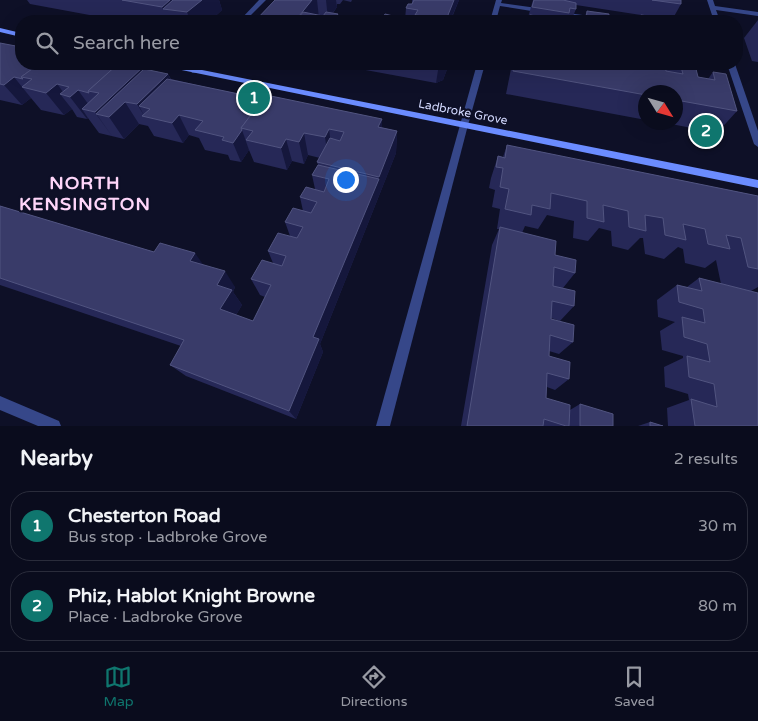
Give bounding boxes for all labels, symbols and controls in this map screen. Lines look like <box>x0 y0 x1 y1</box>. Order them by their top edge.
search box <box>15 15 743 70</box>
icon: search <box>33 29 61 57</box>
text: Search here <box>73 32 180 54</box>
pin: 1 <box>238 79 270 117</box>
north arrow <box>638 85 683 130</box>
street label: Ladbroke Grove <box>417 96 509 128</box>
pin: 2 <box>690 112 722 150</box>
your location <box>333 167 359 193</box>
district label: NORTH KENSINGTON <box>19 172 151 215</box>
text: Nearby <box>20 446 93 471</box>
text: 2 results <box>674 449 738 469</box>
text: Chesterton Road <box>68 505 221 527</box>
text: 1 <box>32 516 42 536</box>
text: 30 m <box>698 516 737 536</box>
text: Bus stop · Ladbroke Grove <box>68 527 267 547</box>
text: Phiz, Hablot Knight Browne <box>68 585 315 607</box>
text: 2 <box>32 596 42 616</box>
text: 80 m <box>698 596 737 616</box>
text: Place · Ladbroke Grove <box>68 607 242 627</box>
tab: Map <box>103 663 134 710</box>
tab: Directions <box>340 663 407 710</box>
tab: Saved <box>614 663 655 710</box>

